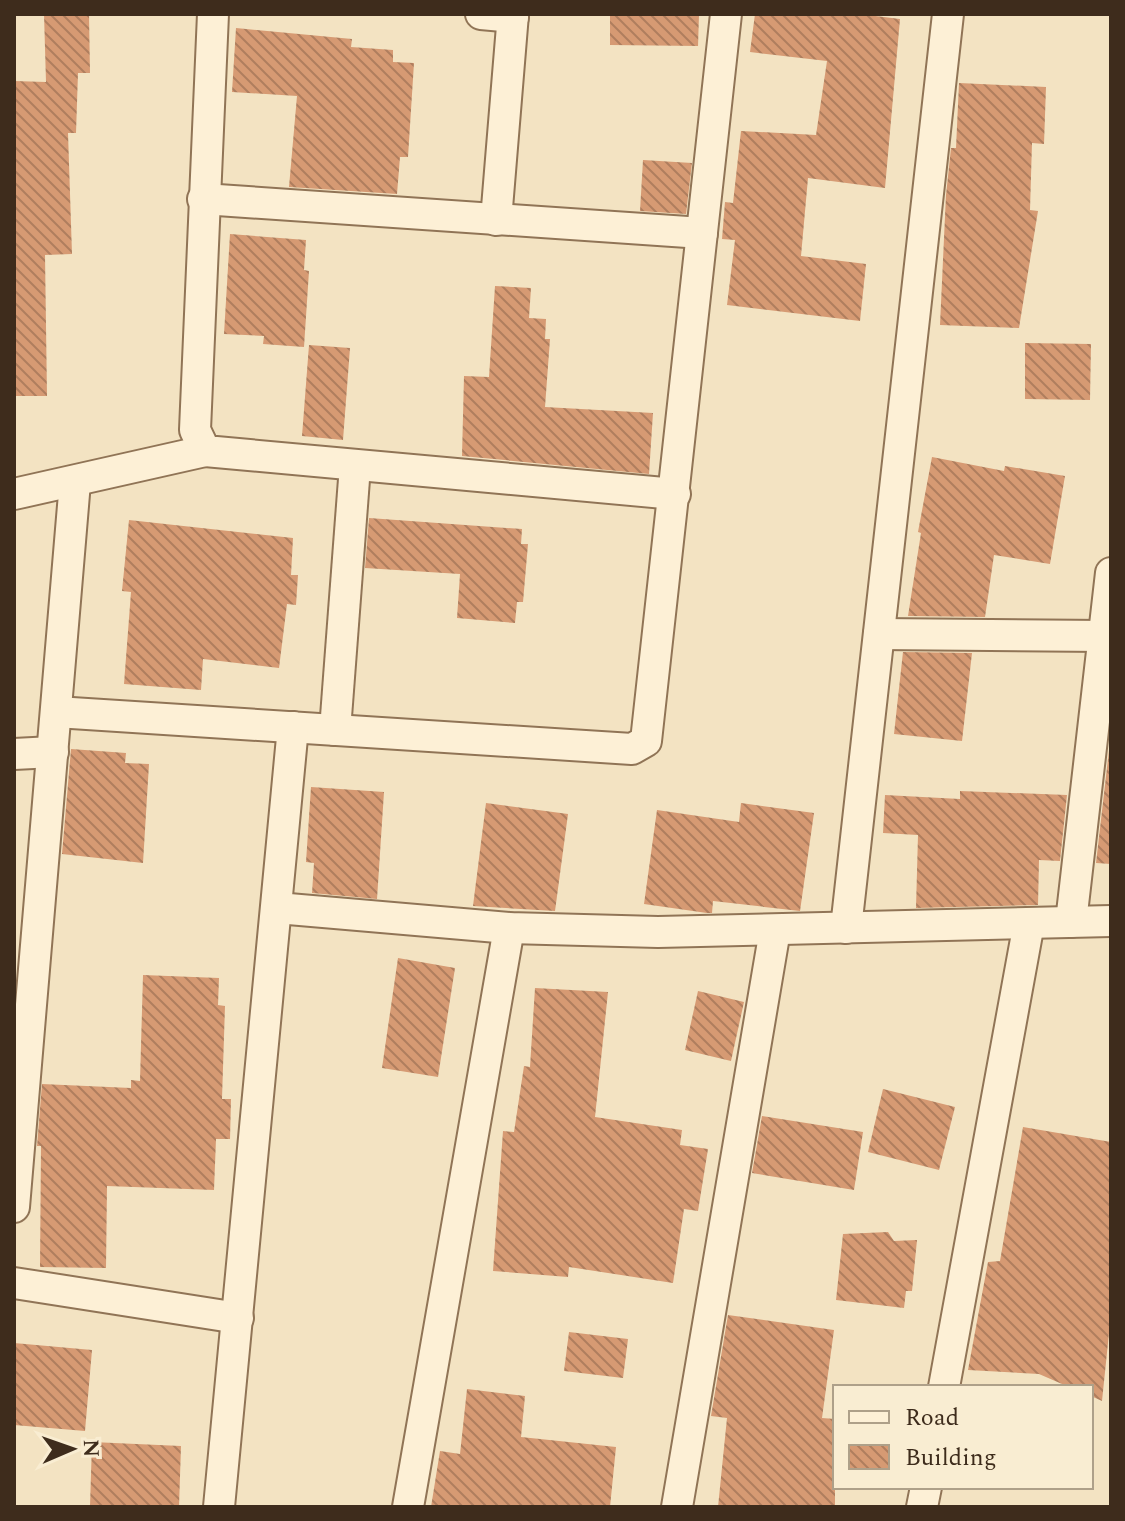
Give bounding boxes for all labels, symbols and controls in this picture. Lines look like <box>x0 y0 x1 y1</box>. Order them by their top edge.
legend <box>833 1385 1093 1489</box>
text: Road <box>905 1400 959 1436</box>
north arrow <box>32 1409 112 1489</box>
text: N <box>74 1439 107 1458</box>
text: Building <box>905 1440 997 1476</box>

